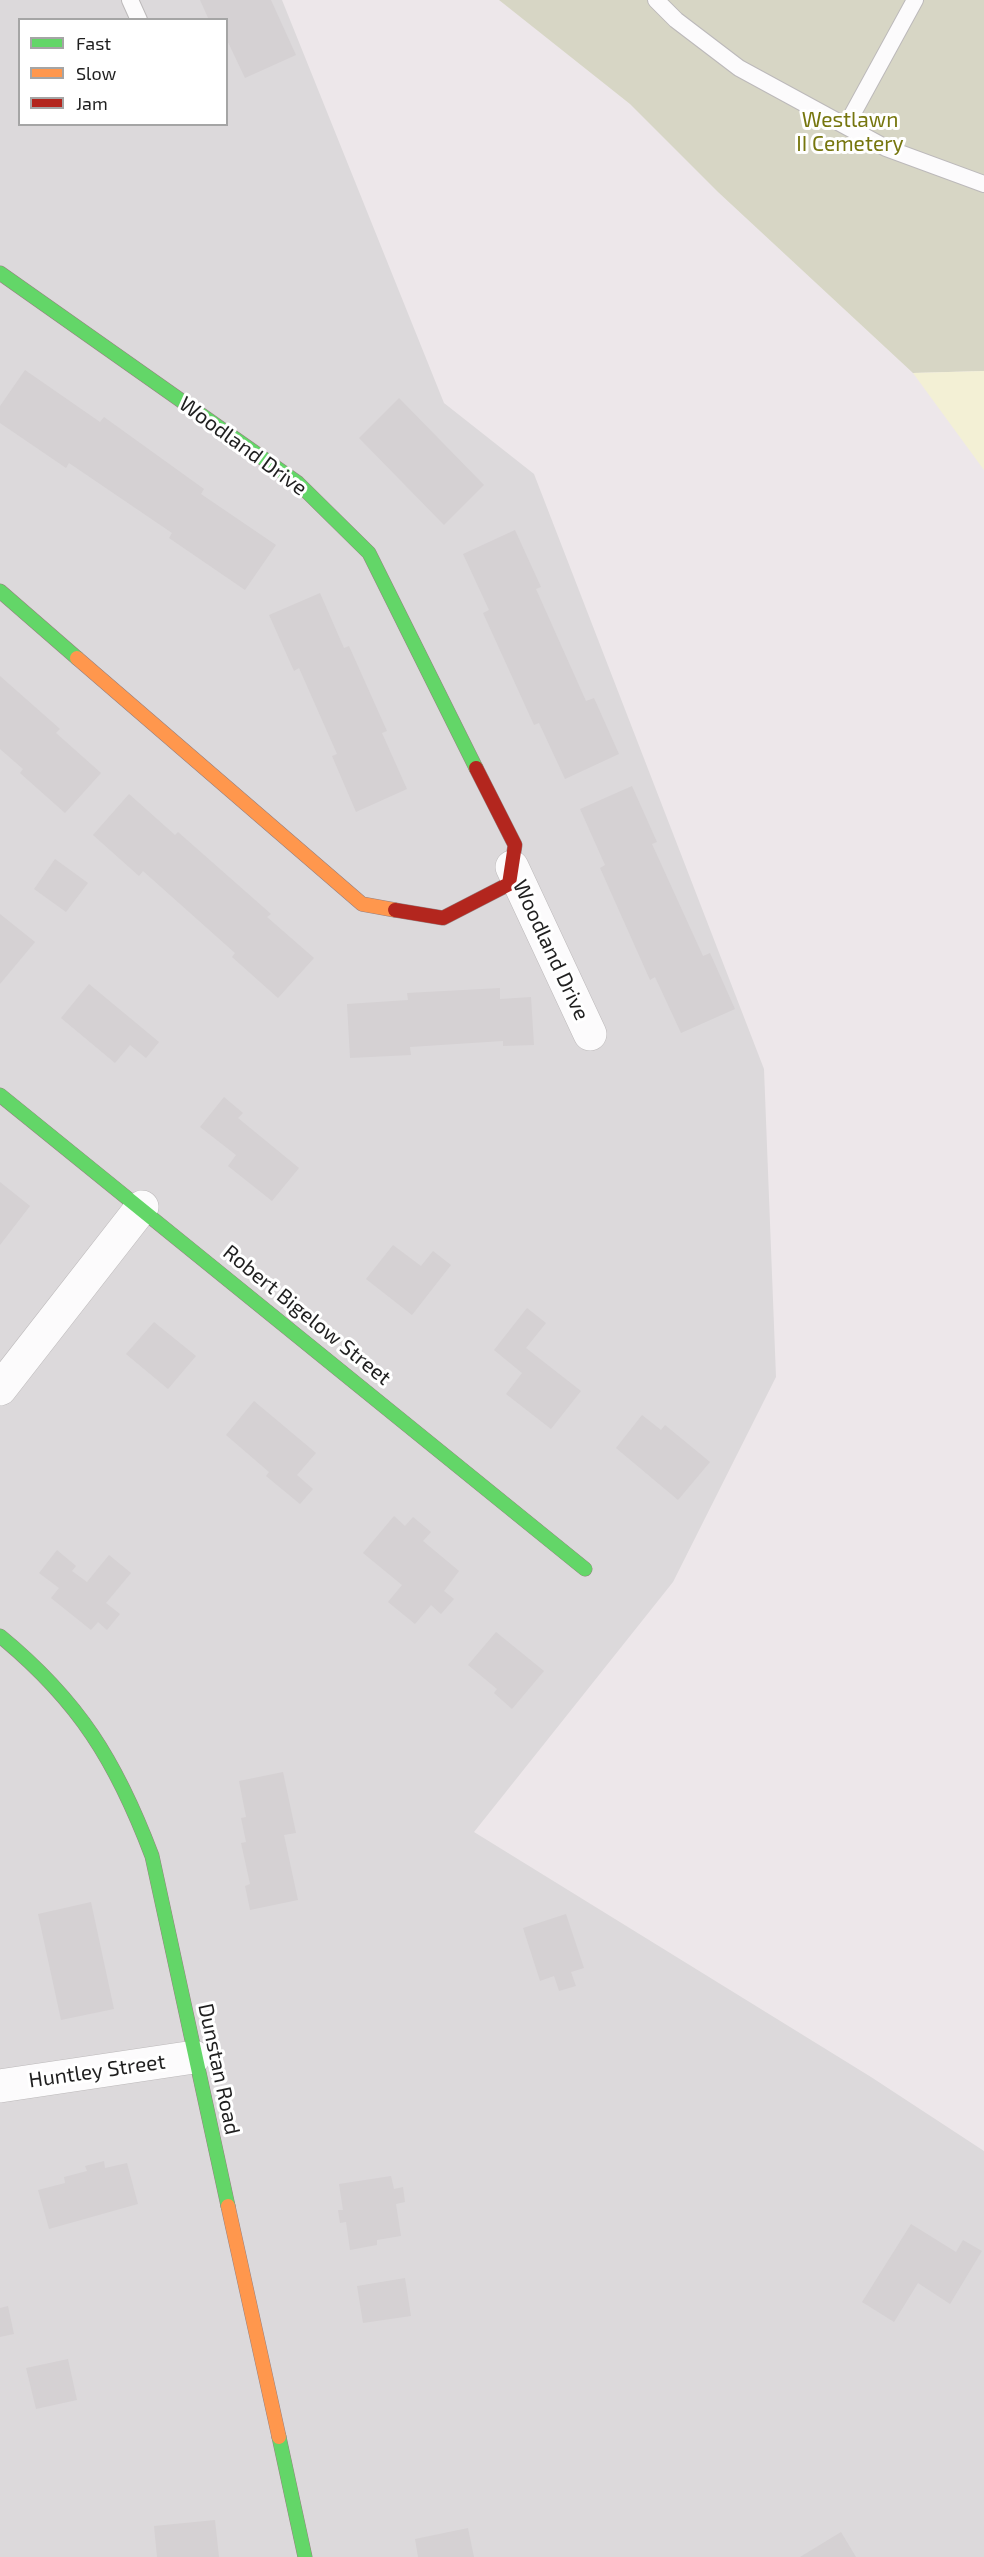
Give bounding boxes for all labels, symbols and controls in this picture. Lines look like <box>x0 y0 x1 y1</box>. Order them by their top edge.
legend <box>18 18 228 126</box>
text: Fast <box>76 32 111 54</box>
text: Slow <box>76 62 116 84</box>
text: Jam <box>76 92 108 114</box>
park label: Westlawn II Cemetery <box>796 107 904 157</box>
street label: Woodland Drive <box>174 391 312 501</box>
street label: Woodland Drive <box>507 876 595 1024</box>
street label: Robert Bigelow Street <box>218 1240 396 1390</box>
street label: Dunstan Road <box>193 2001 245 2137</box>
street label: Huntley Street <box>27 2049 167 2093</box>

